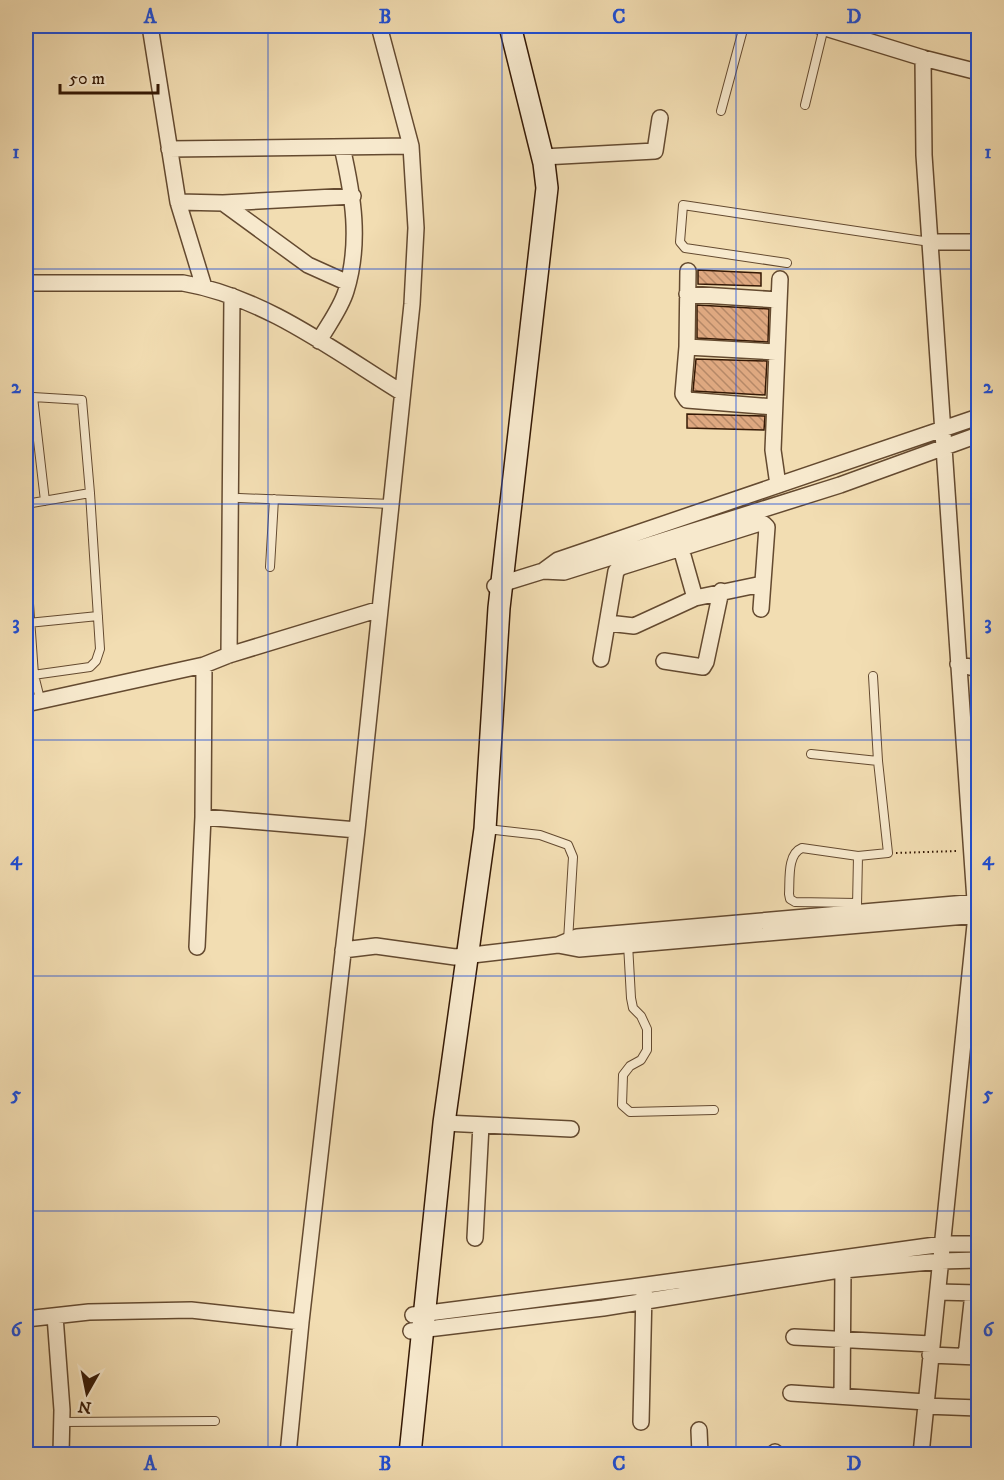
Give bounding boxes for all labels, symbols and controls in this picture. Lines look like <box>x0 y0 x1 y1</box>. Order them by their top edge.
text: A <box>143 5 158 30</box>
text: B <box>379 5 391 30</box>
text: C <box>612 5 626 30</box>
text: D <box>847 5 862 30</box>
scale bar <box>60 57 158 95</box>
text: 50 m <box>69 68 105 90</box>
text: 1 <box>12 140 20 165</box>
text: 1 <box>984 140 992 165</box>
text: 2 <box>11 375 22 400</box>
text: 2 <box>983 375 994 400</box>
text: 3 <box>12 611 20 636</box>
text: 3 <box>984 611 992 636</box>
text: 4 <box>10 847 23 872</box>
text: 4 <box>982 847 995 872</box>
text: 5 <box>10 1082 21 1107</box>
text: 5 <box>982 1082 993 1107</box>
text: 6 <box>11 1318 23 1343</box>
text: 6 <box>983 1318 995 1343</box>
north arrow <box>57 1363 117 1423</box>
text: N <box>77 1396 93 1418</box>
text: A <box>143 1452 158 1477</box>
text: B <box>379 1452 391 1477</box>
text: C <box>612 1452 626 1477</box>
text: D <box>847 1452 862 1477</box>

